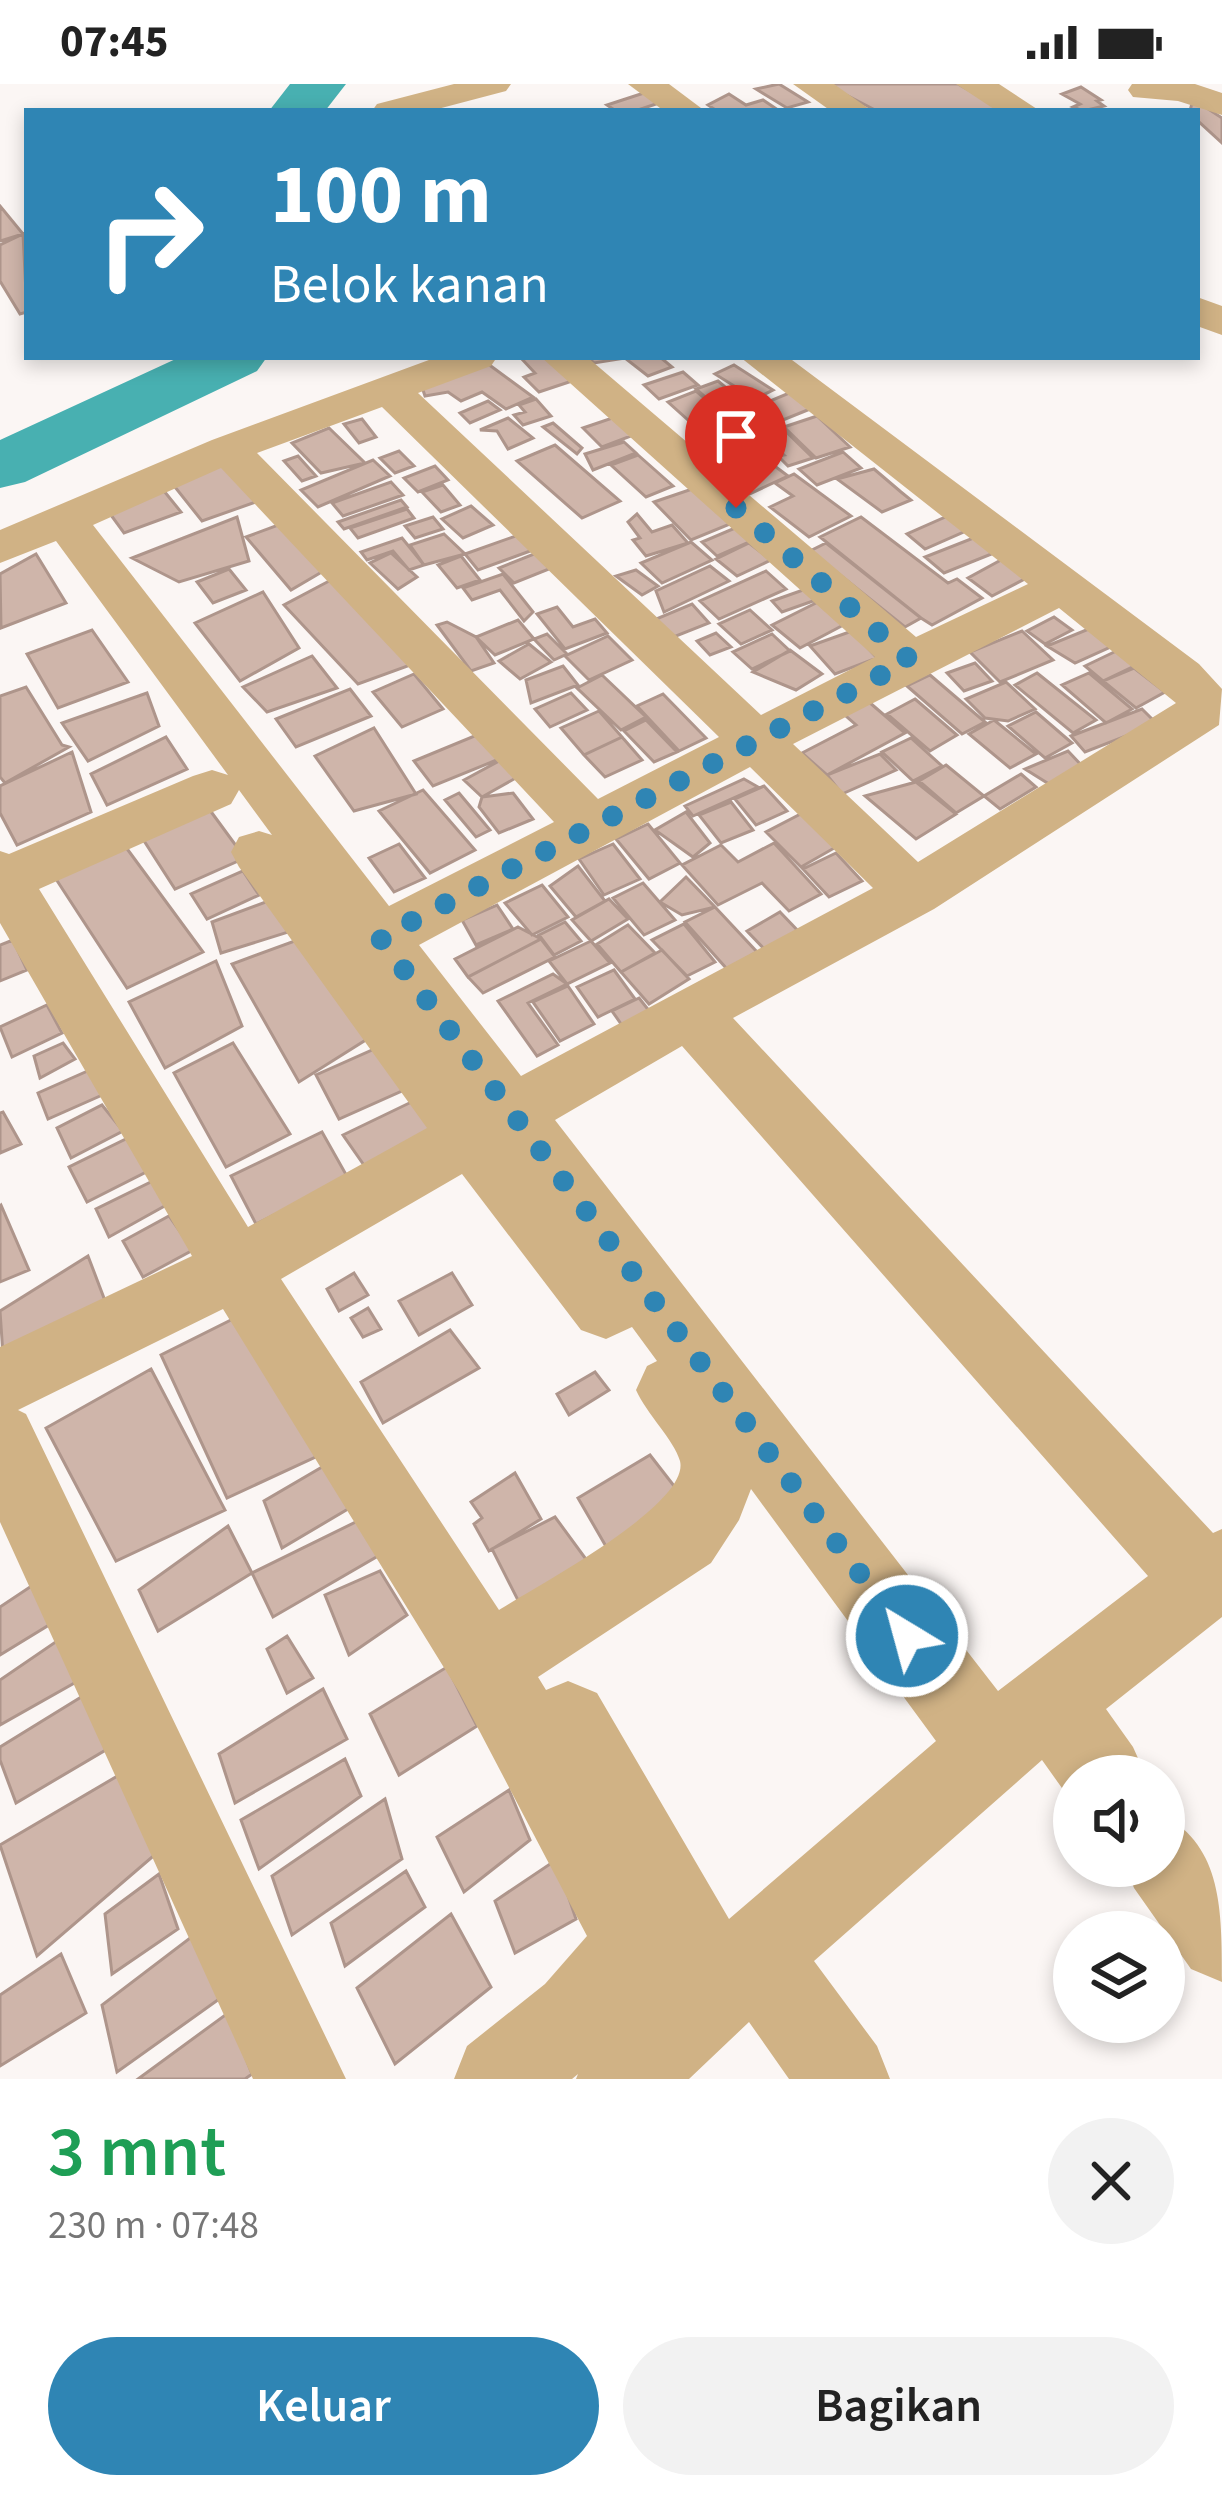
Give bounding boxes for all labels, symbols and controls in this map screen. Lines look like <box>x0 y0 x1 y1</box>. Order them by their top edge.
text: 07:45 <box>60 10 169 74</box>
text: 100 m <box>270 136 492 256</box>
icon: right <box>72 156 228 312</box>
text: Belok kanan <box>270 247 549 324</box>
pin <box>685 385 787 508</box>
icon: arrive <box>703 403 769 469</box>
position arrow <box>844 1573 970 1699</box>
map controls <box>1053 1755 1185 2043</box>
button: sound <box>1053 1755 1185 1887</box>
button: layers <box>1053 1911 1185 2043</box>
text: 3 mnt <box>48 2101 226 2204</box>
button: close <box>1048 2118 1174 2244</box>
text: 230 m · 07:48 <box>48 2198 259 2254</box>
button: Keluar <box>48 2337 599 2475</box>
button: Bagikan <box>623 2337 1174 2475</box>

